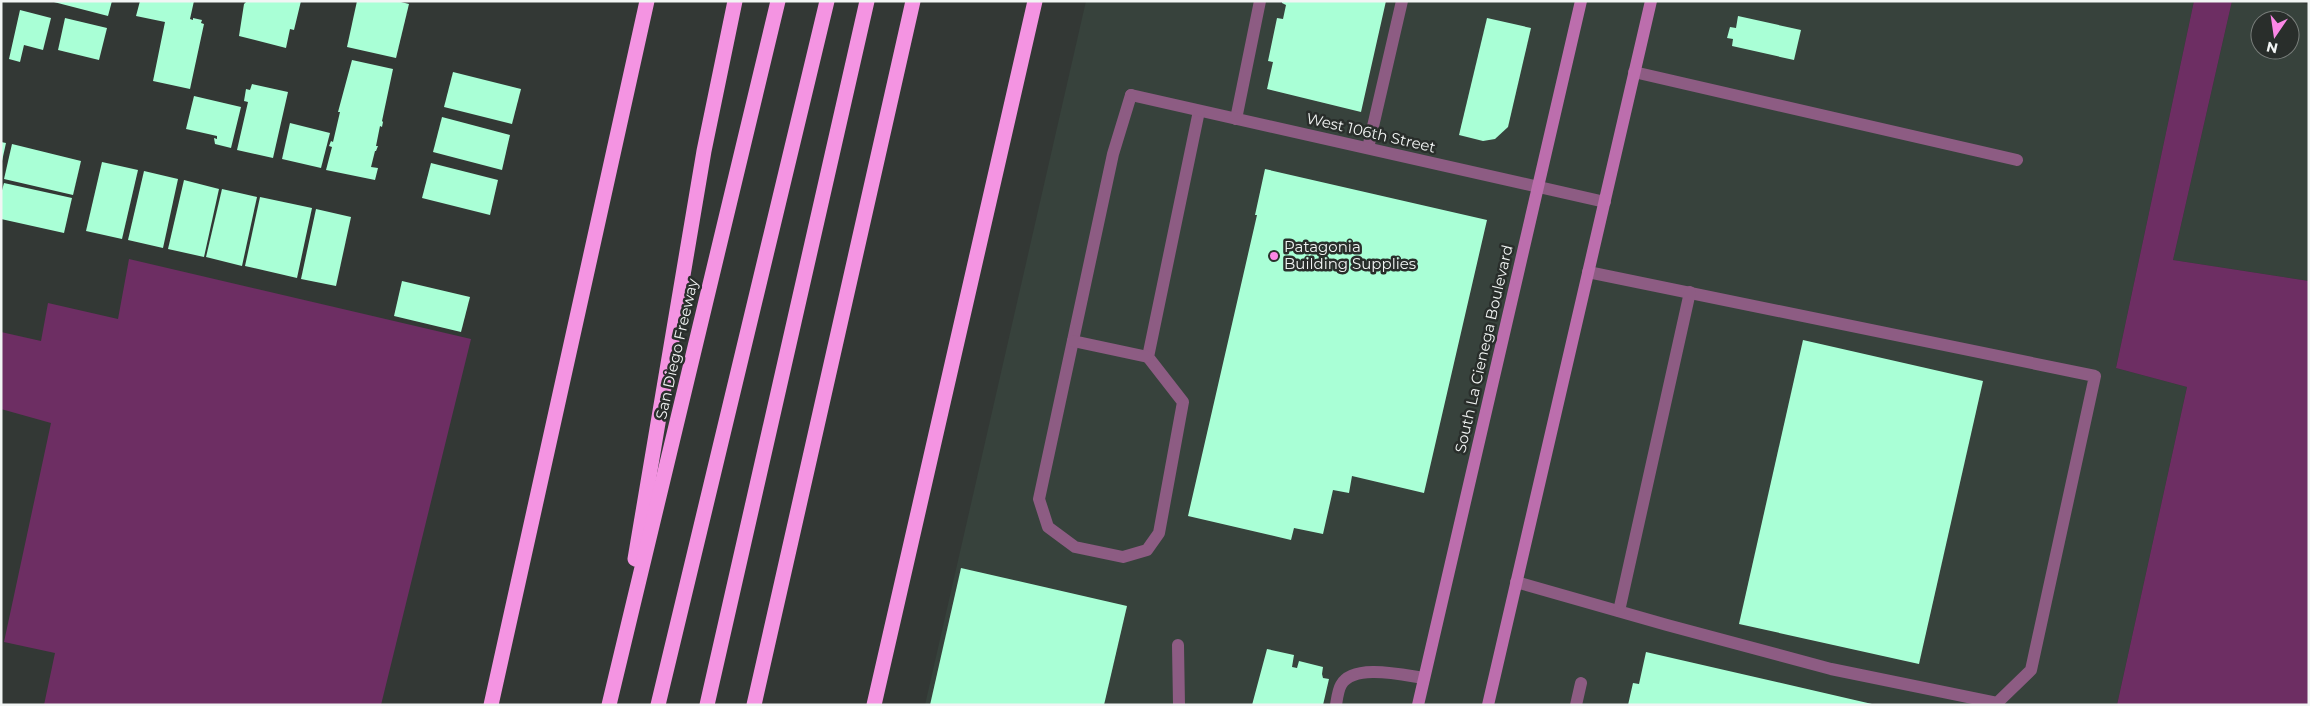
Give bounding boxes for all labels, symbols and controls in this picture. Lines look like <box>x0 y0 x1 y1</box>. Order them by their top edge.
north arrow <box>2250 10 2300 60</box>
text: N <box>2265 38 2280 58</box>
street label: West 106th Street <box>1305 108 1438 157</box>
place label: Patagonia Building Supplies <box>1284 237 1416 273</box>
street label: South La Cienega Boulevard <box>1450 243 1517 455</box>
marker: Patagonia Building Supplies <box>1268 250 1280 262</box>
street label: San Diego Freeway <box>651 276 702 421</box>

